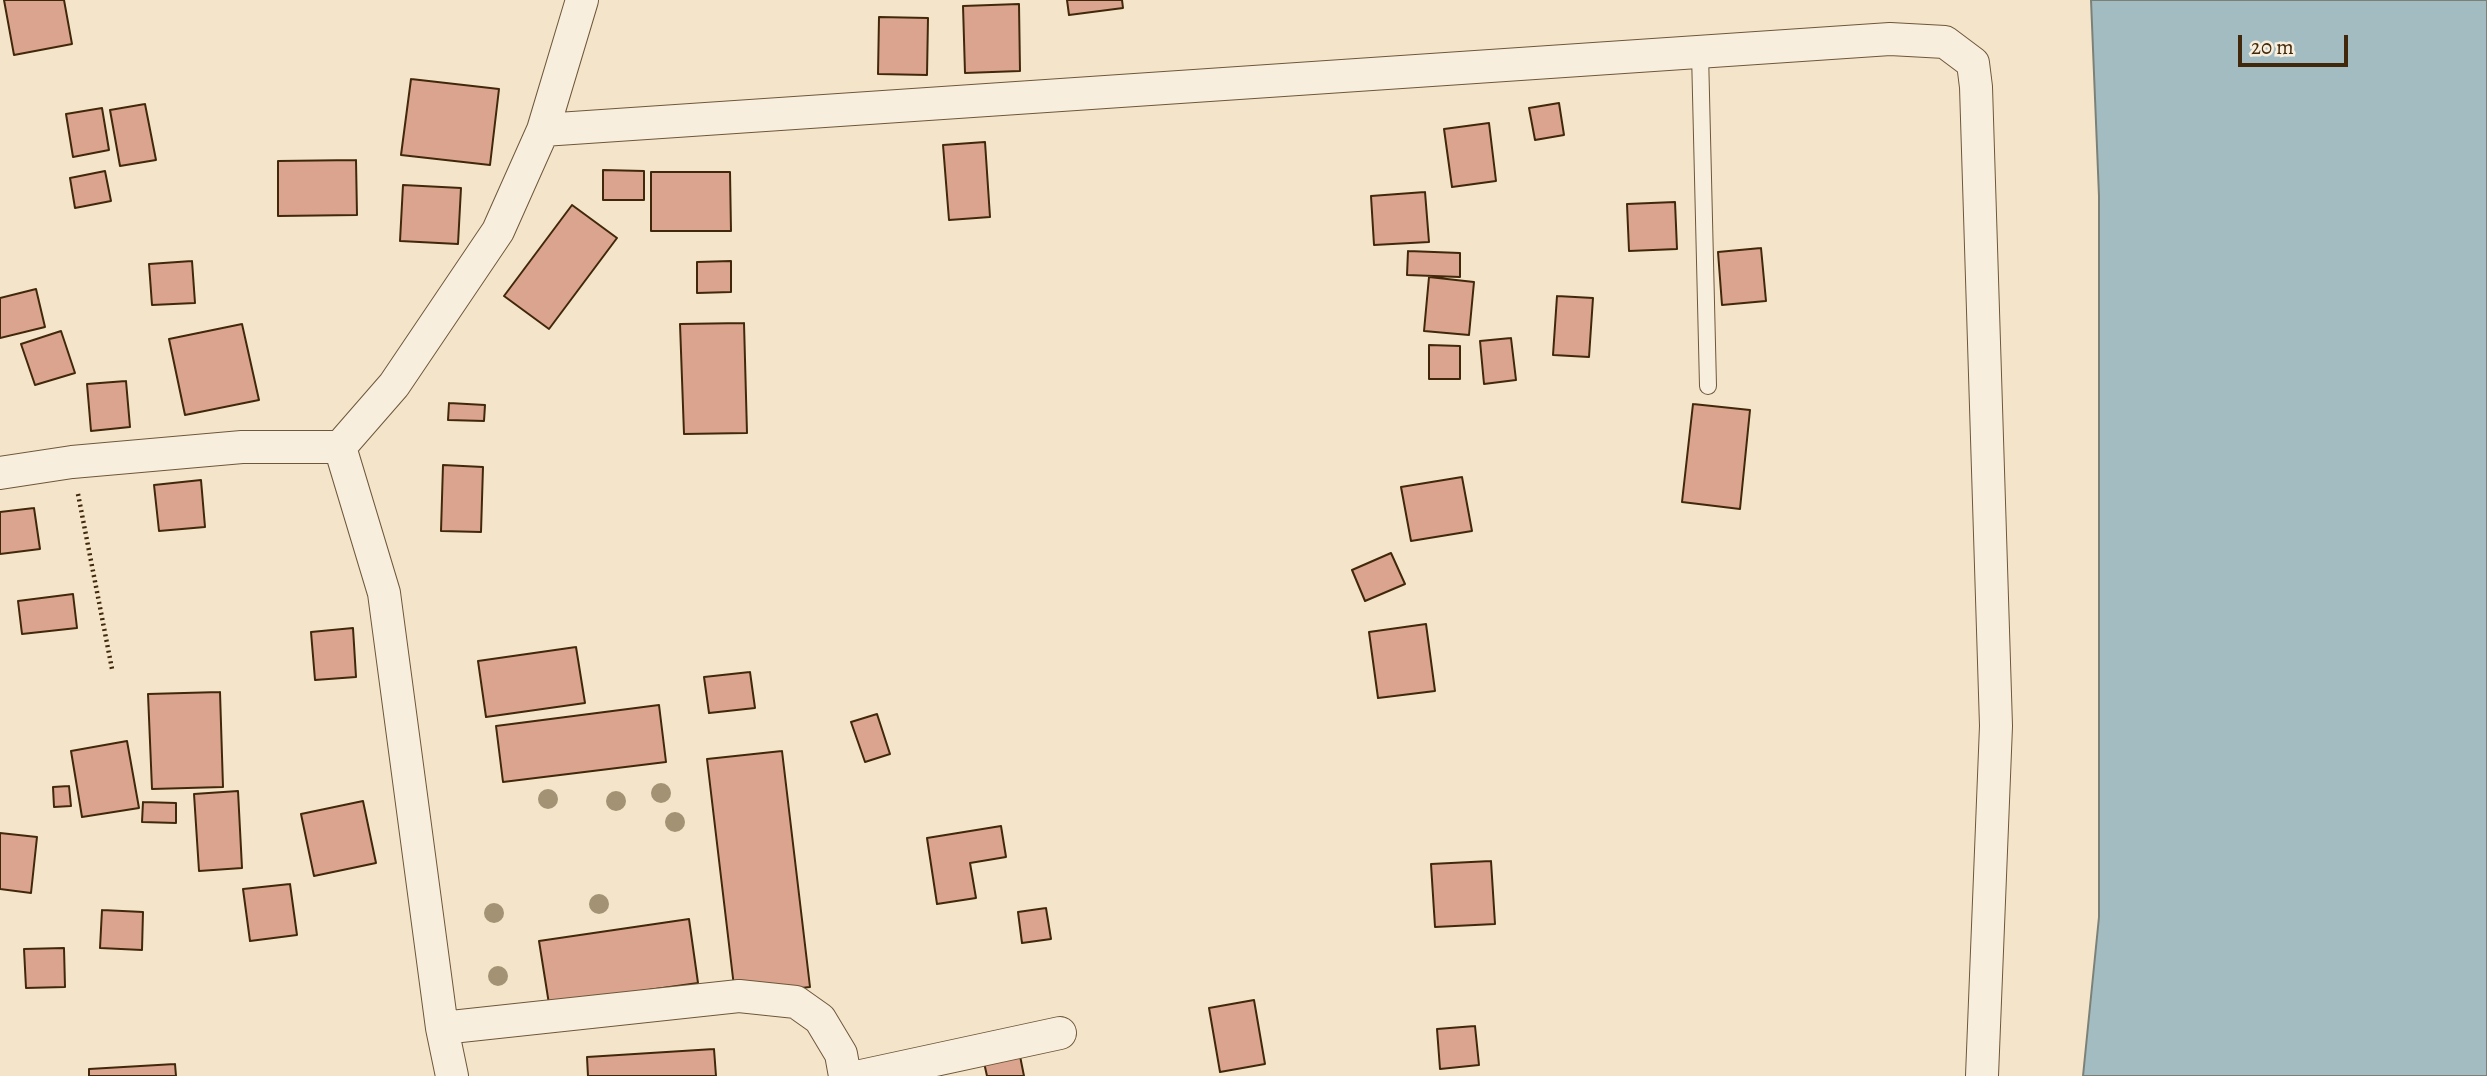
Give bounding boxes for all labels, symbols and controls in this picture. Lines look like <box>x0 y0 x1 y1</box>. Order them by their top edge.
scale bar <box>2242 21 2352 65</box>
text: 20 m <box>2251 33 2294 61</box>

